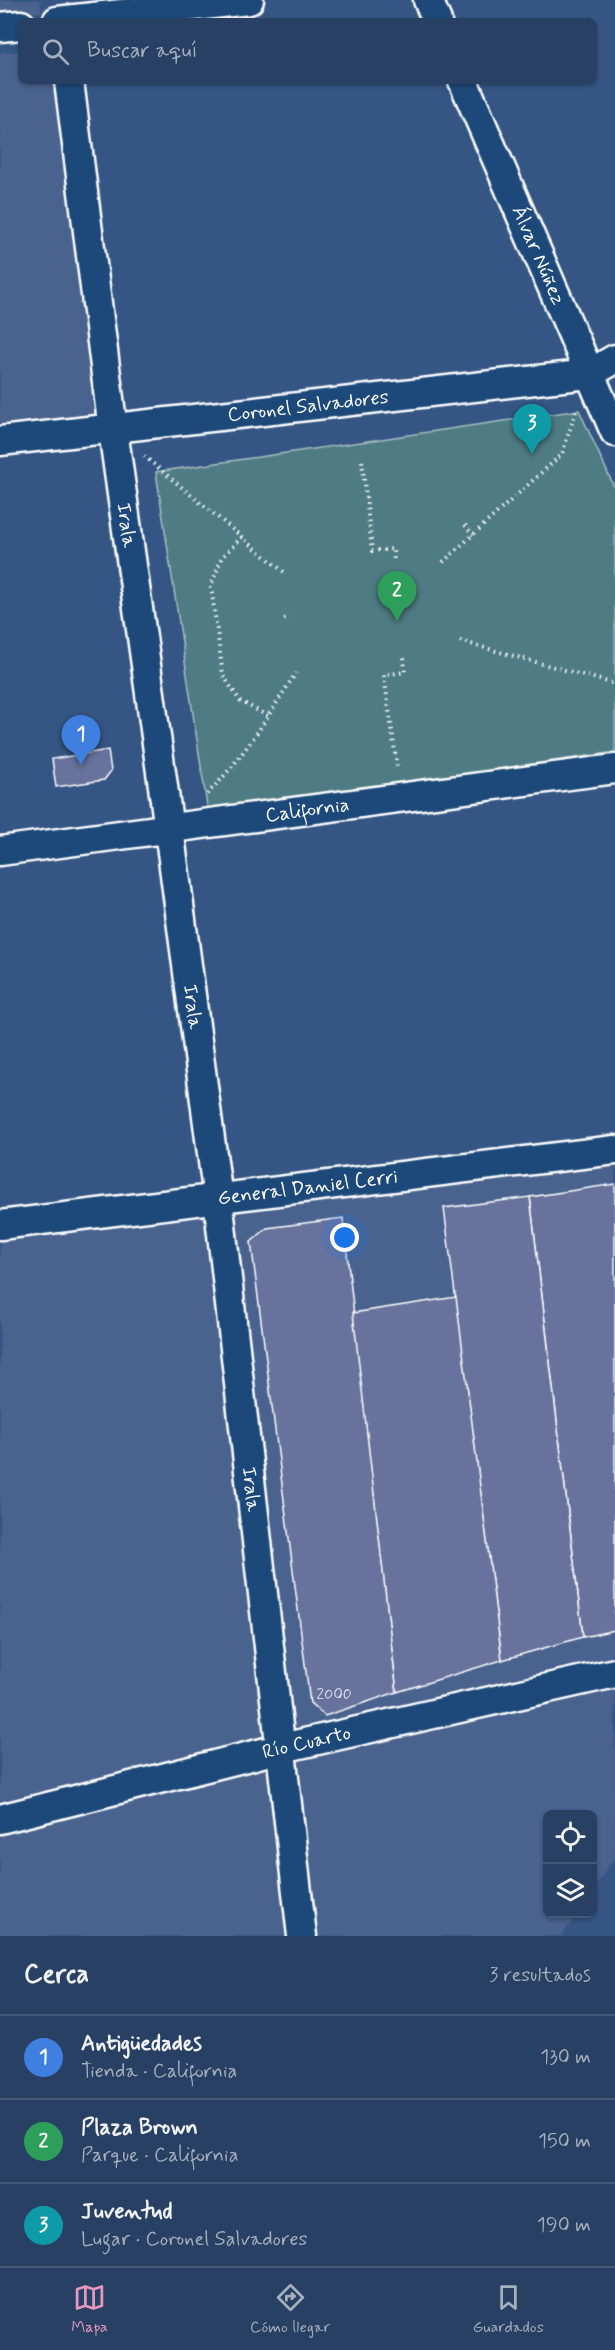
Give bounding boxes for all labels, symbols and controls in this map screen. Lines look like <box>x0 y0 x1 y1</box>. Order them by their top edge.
search box <box>18 18 597 84</box>
icon: search <box>39 35 72 68</box>
text: Buscar aquí <box>87 37 198 65</box>
street label: Álvar Núñez <box>505 202 572 309</box>
street label: Coronel Salvadores <box>226 383 390 429</box>
pin: 3 <box>512 404 552 454</box>
street label: Irala <box>110 501 143 550</box>
pin: 2 <box>378 572 416 621</box>
pin: 1 <box>62 716 100 765</box>
street label: California <box>264 791 351 829</box>
street label: Irala <box>176 983 209 1032</box>
street label: General Daniel Cerri <box>216 1163 399 1212</box>
your location <box>330 1223 359 1252</box>
street label: Irala <box>235 1465 267 1514</box>
house number: 2000 <box>316 1684 352 1705</box>
street label: Río Cuarto <box>260 1719 353 1766</box>
map controls <box>543 1810 597 1918</box>
button: locate <box>543 1810 597 1864</box>
button: layers <box>543 1864 597 1918</box>
text: Cerca <box>24 1958 89 1992</box>
text: 3 resultados <box>489 1962 591 1989</box>
text: Antigüedades <box>81 2030 202 2058</box>
text: 1 <box>39 2044 48 2071</box>
text: 130 m <box>540 2044 591 2071</box>
text: Tienda · California <box>81 2058 237 2085</box>
text: Plaza Brown <box>81 2114 198 2142</box>
text: 2 <box>39 2128 48 2155</box>
text: 150 m <box>538 2128 591 2155</box>
text: Parque · California <box>81 2142 238 2169</box>
text: Juventud <box>81 2198 173 2226</box>
text: 3 <box>39 2212 48 2239</box>
text: 190 m <box>537 2212 591 2239</box>
text: Lugar · Coronel Salvadores <box>81 2226 308 2253</box>
tab: Mapa <box>71 2281 108 2338</box>
tab: Cómo llegar <box>250 2281 330 2338</box>
tab: Guardados <box>473 2281 544 2338</box>

